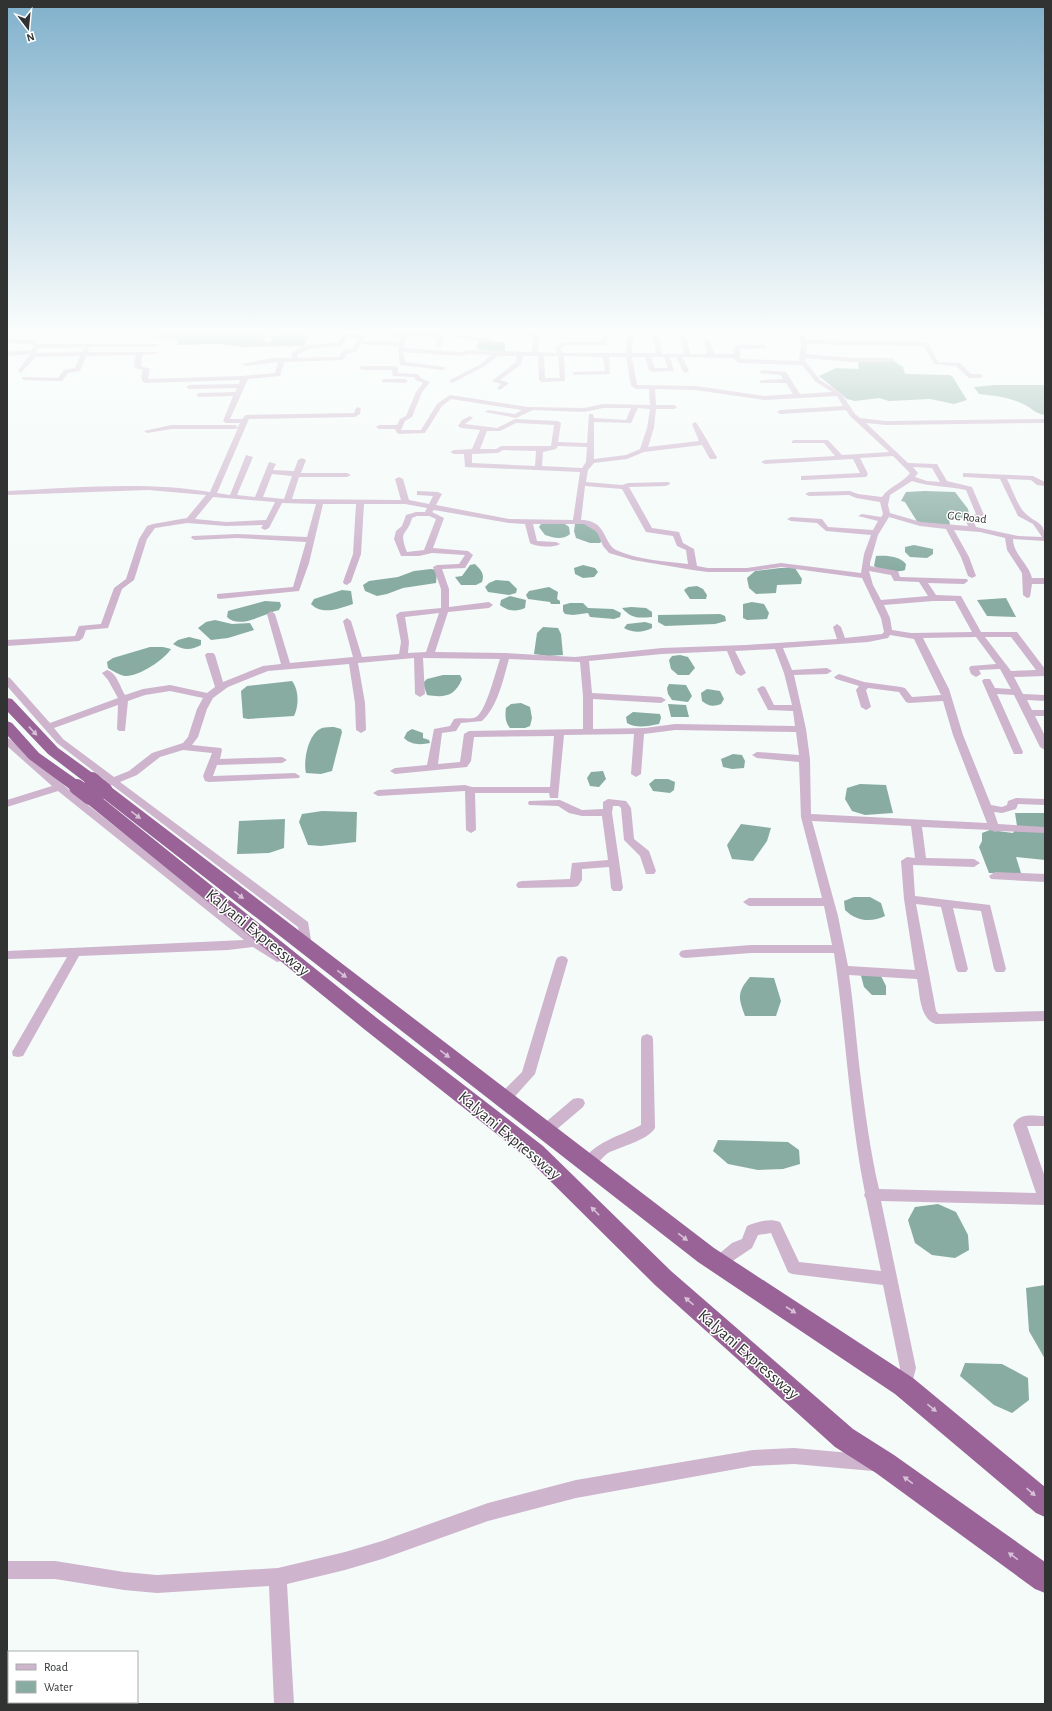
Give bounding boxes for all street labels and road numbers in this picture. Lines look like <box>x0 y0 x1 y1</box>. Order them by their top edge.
street label: GC Road <box>947 509 987 525</box>
street label: Kalyani Expressway <box>202 886 313 980</box>
street label: Kalyani Expressway <box>455 1088 565 1184</box>
street label: Kalyani Expressway <box>694 1306 803 1404</box>

